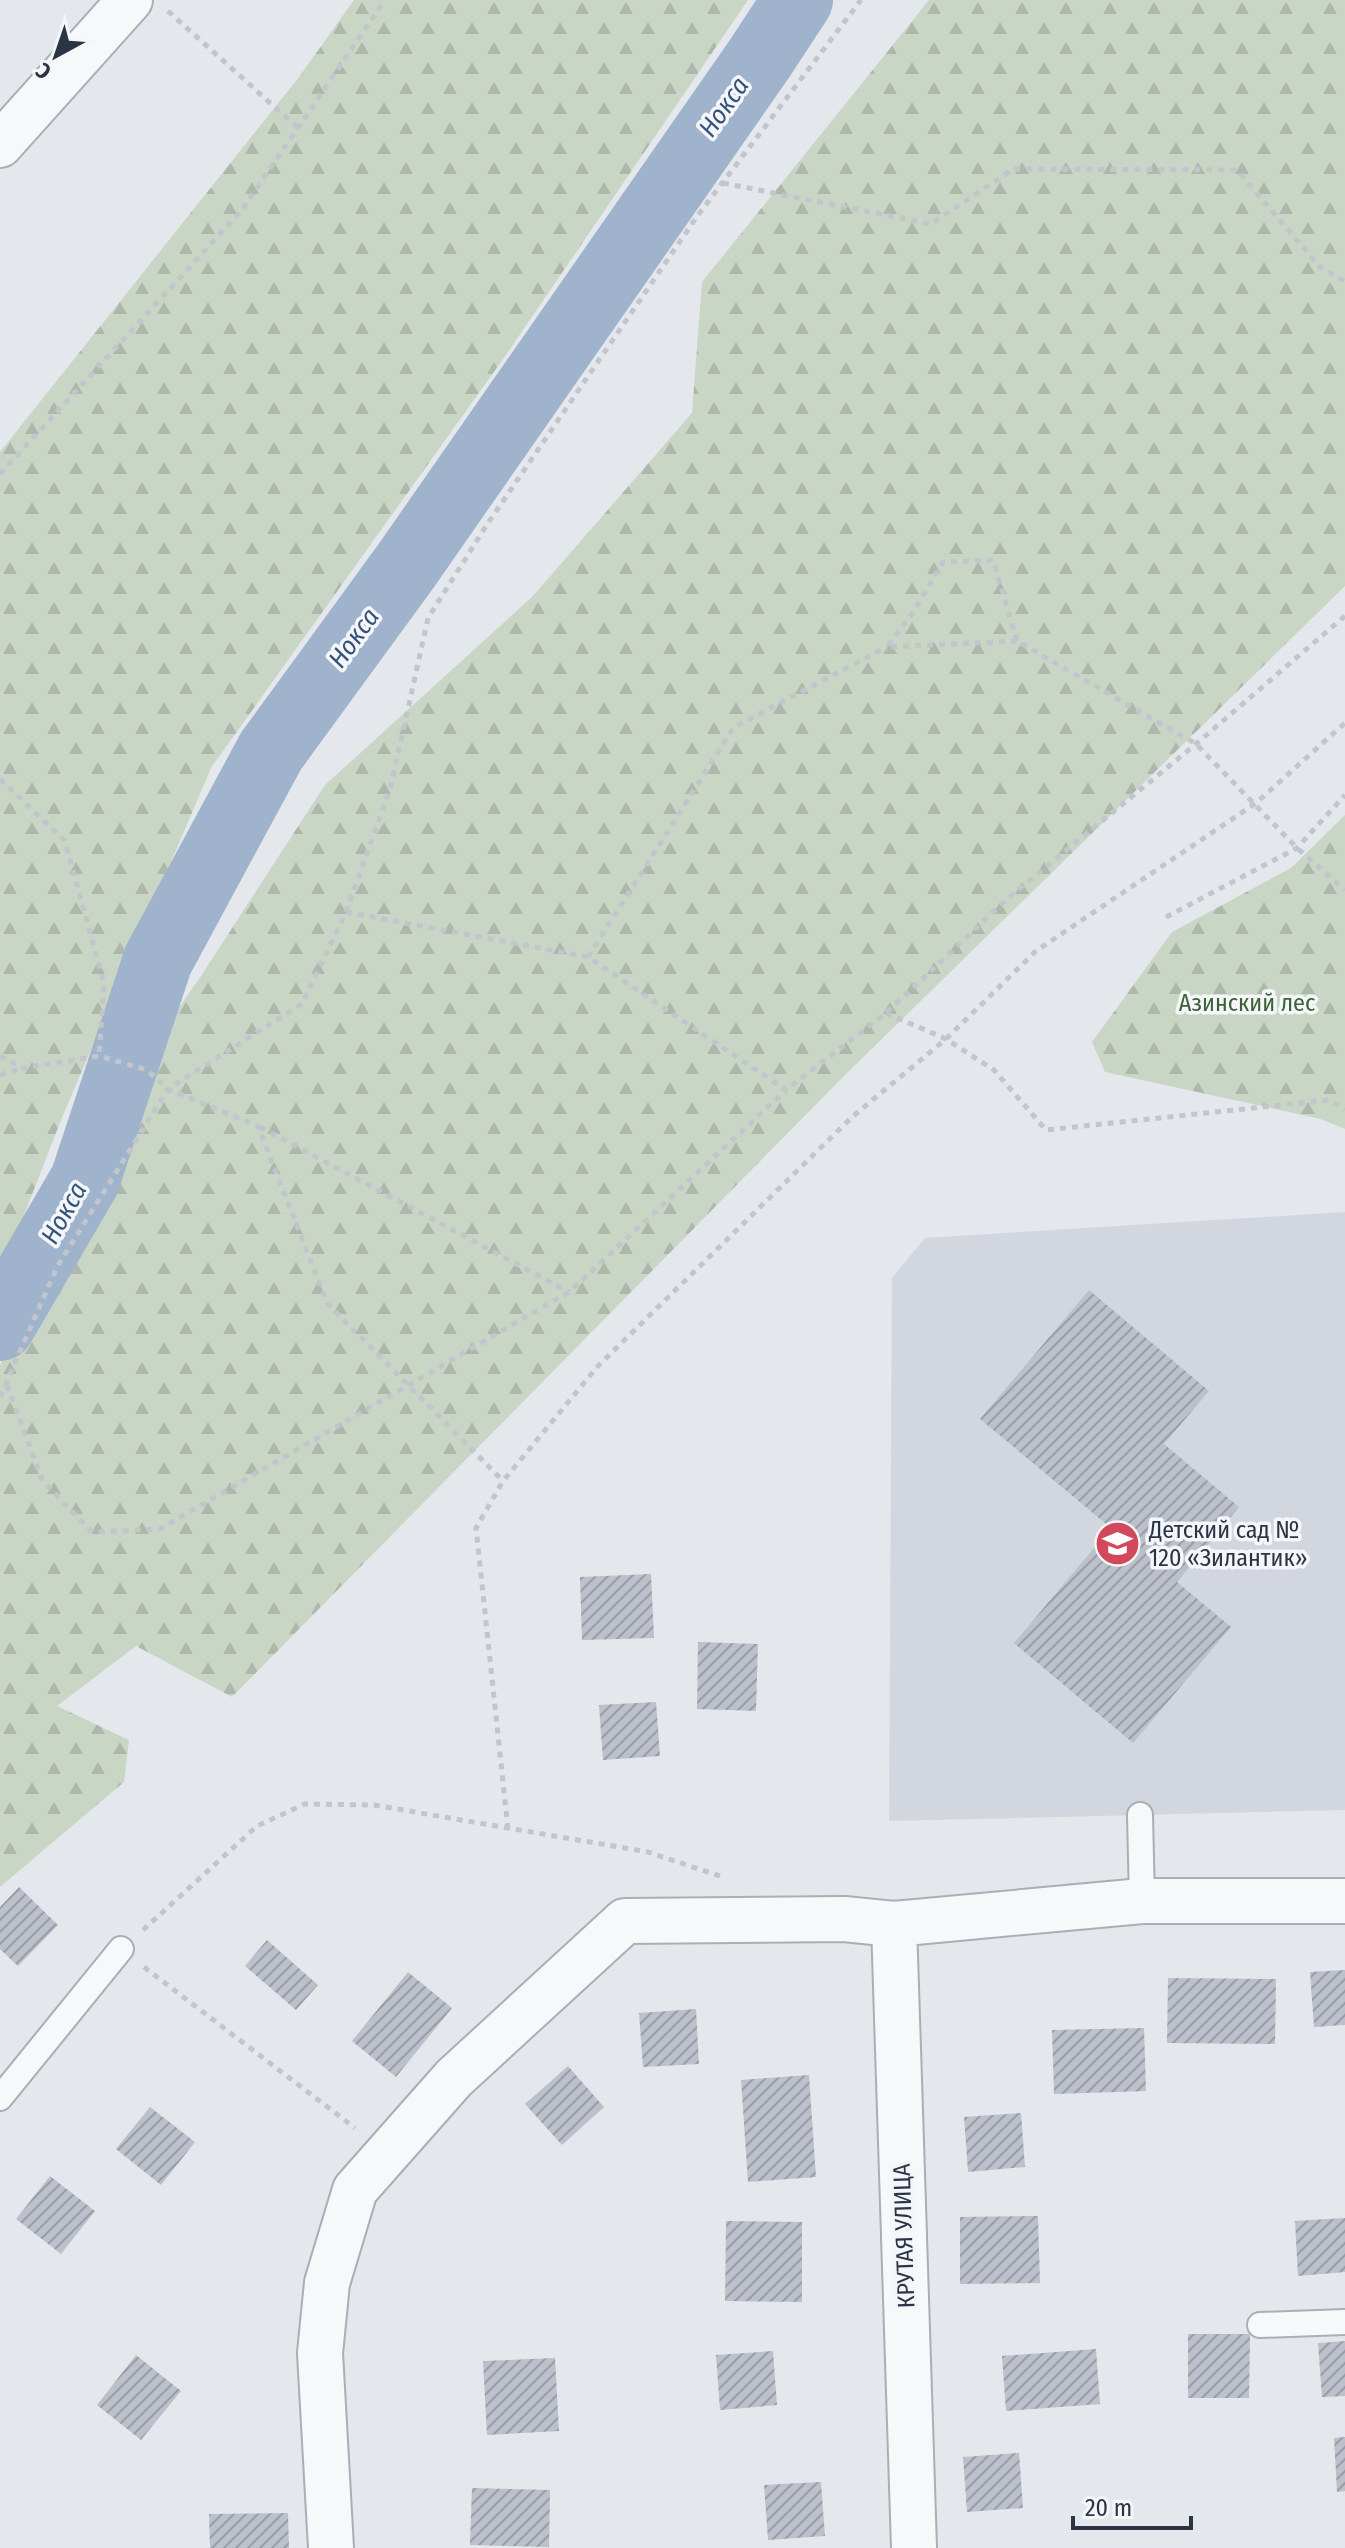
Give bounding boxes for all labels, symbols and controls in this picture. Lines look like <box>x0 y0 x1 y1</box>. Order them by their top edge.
north arrow <box>16 16 96 96</box>
text: С <box>30 57 57 85</box>
water label: Нокса <box>692 71 756 143</box>
water label: Нокса <box>322 602 386 674</box>
park label: Азинский лес <box>1179 989 1315 1017</box>
water label: Нокса <box>34 1177 94 1249</box>
place label: Детский сад № 120 «Зилантик» <box>1148 1516 1308 1572</box>
school or university icon: Детский сад № 120 «Зилантик» <box>1094 1520 1142 1568</box>
street label: КРУТАЯ УЛИЦА <box>887 2163 921 2309</box>
scale bar <box>1073 2480 1191 2530</box>
text: 20 m <box>1085 2494 1132 2522</box>

